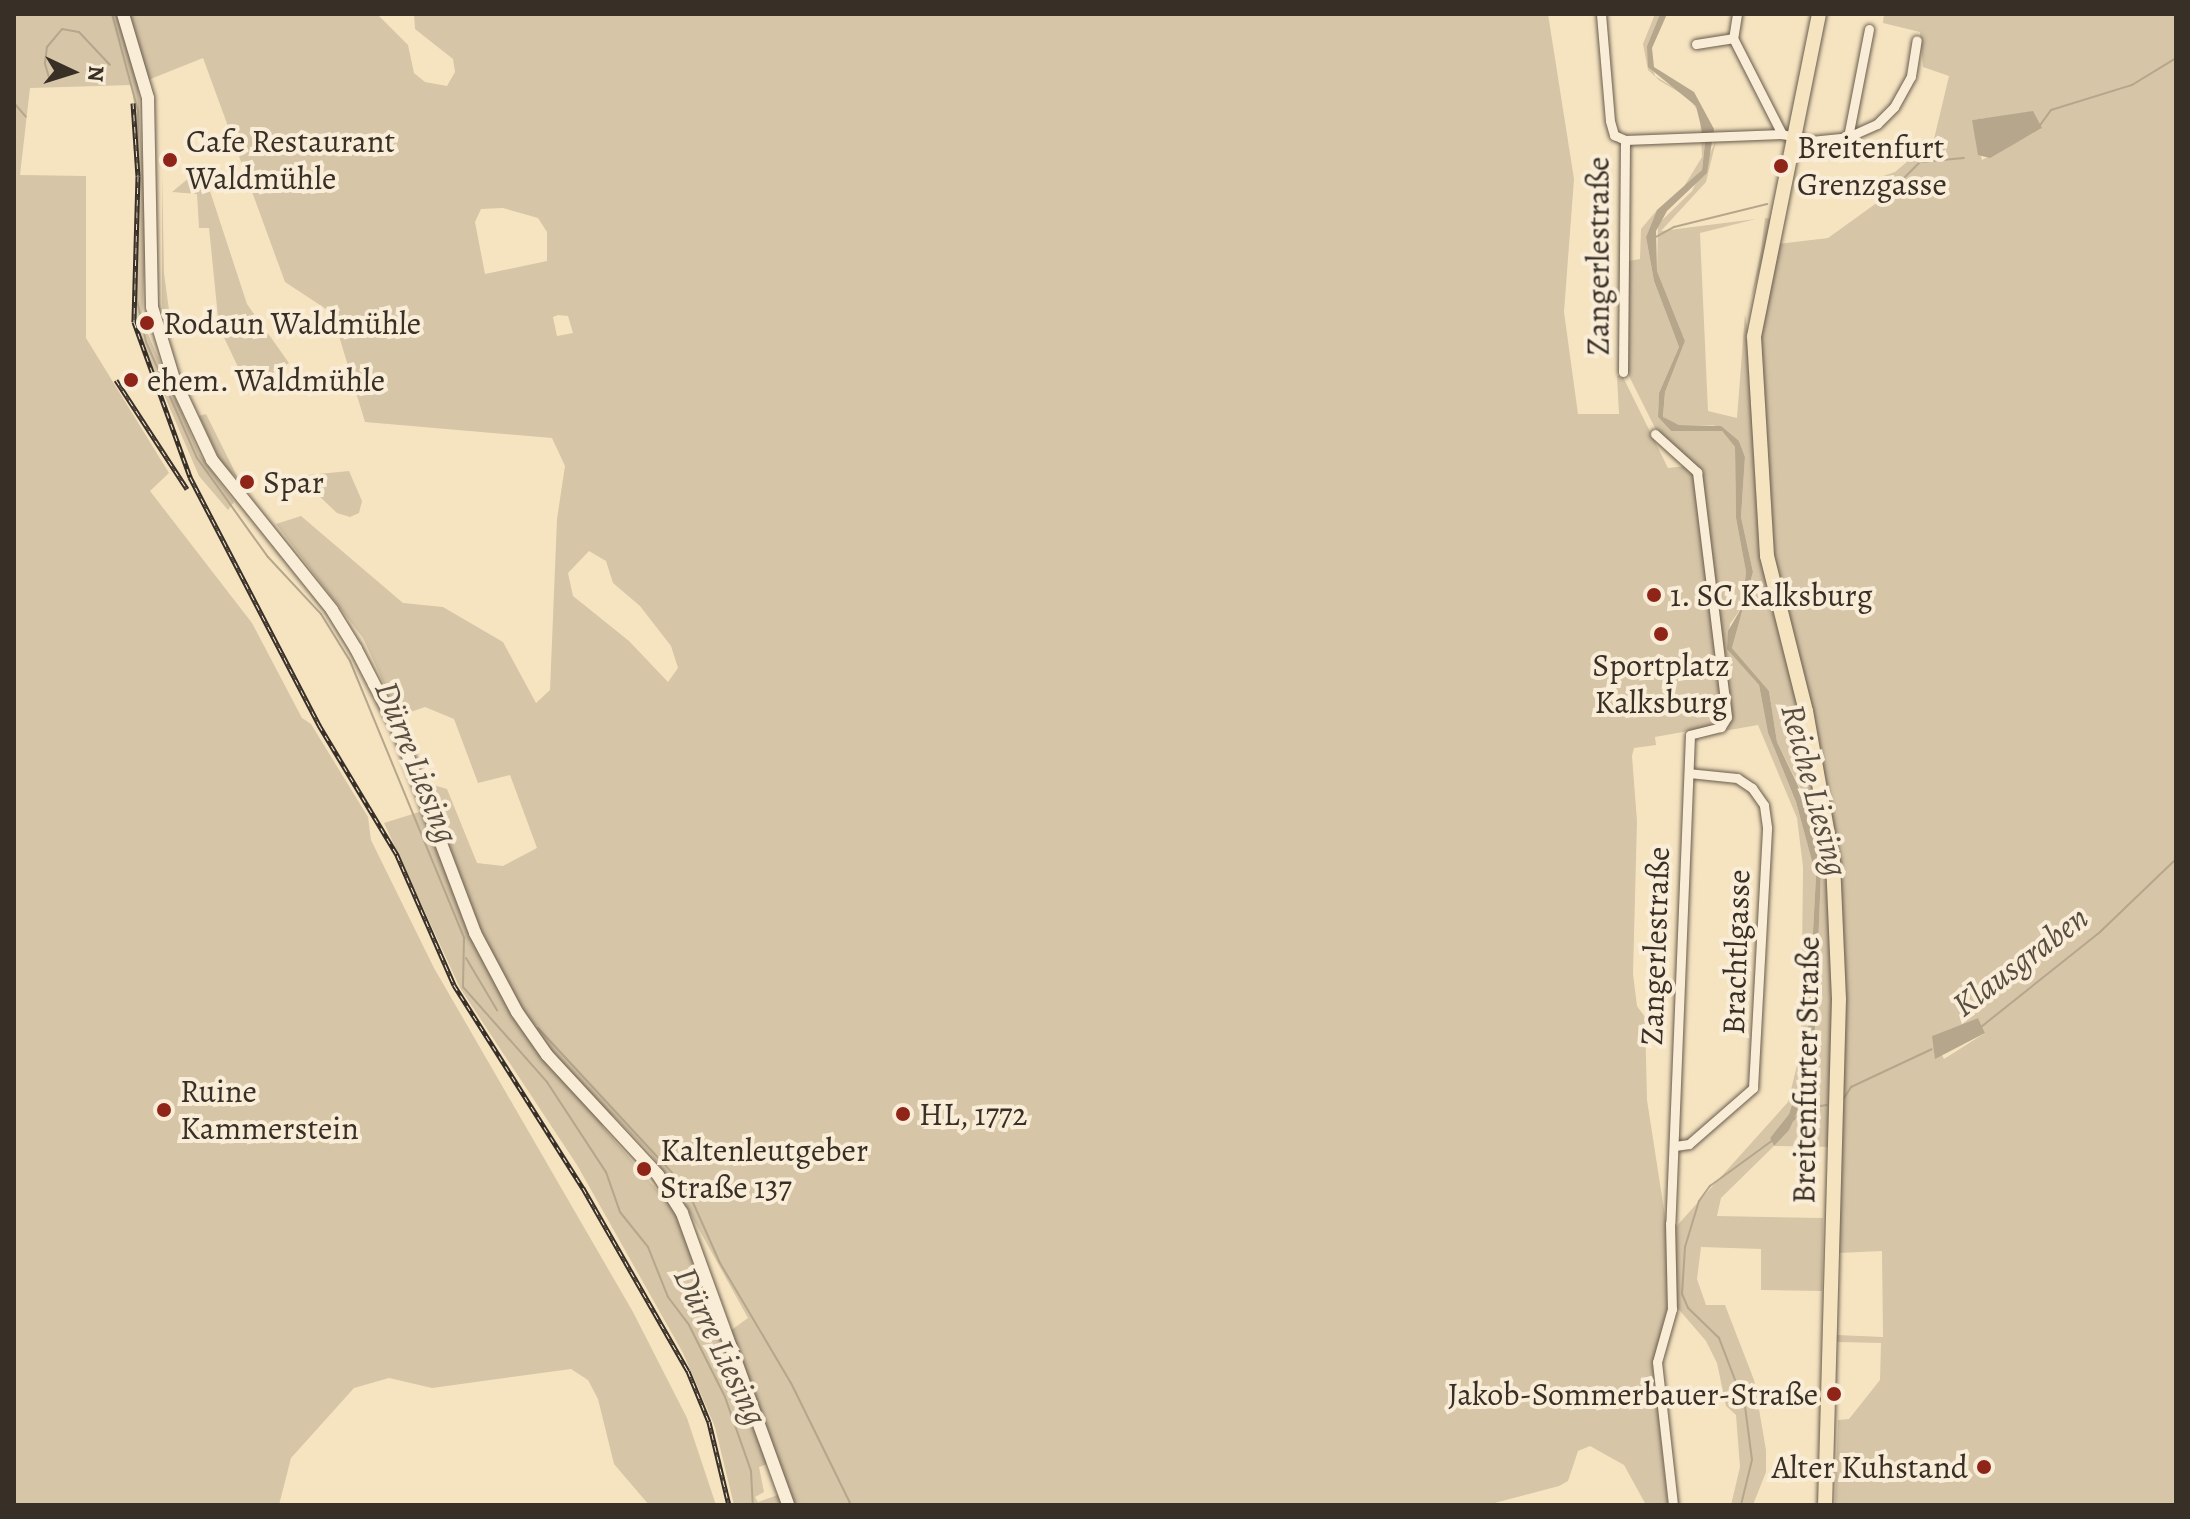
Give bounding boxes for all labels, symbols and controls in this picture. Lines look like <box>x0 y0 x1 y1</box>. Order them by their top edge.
north arrow <box>32 32 112 112</box>
text: N <box>80 65 111 83</box>
place label: Cafe Restaurant Waldmühle <box>186 123 395 198</box>
place label: Breitenfurt Grenzgasse <box>1797 129 1947 204</box>
marker: Cafe Restaurant Waldmühle <box>161 151 179 169</box>
street label: Zangerlestraße <box>1579 157 1617 355</box>
marker: Breitenfurt Grenzgasse <box>1772 157 1790 175</box>
place label: Rodaun Waldmühle <box>163 304 421 342</box>
marker: Rodaun Waldmühle <box>138 314 156 332</box>
place label: ehem. Waldmühle <box>147 361 386 399</box>
marker: ehem. Waldmühle <box>122 371 140 389</box>
place label: Spar <box>263 463 324 501</box>
marker: Spar <box>238 473 256 491</box>
place label: 1. SC Kalksburg <box>1670 576 1873 614</box>
marker: 1. SC Kalksburg <box>1645 586 1663 604</box>
marker: Sportplatz Kalksburg <box>1652 625 1670 643</box>
place label: Sportplatz Kalksburg <box>1592 647 1730 722</box>
water label: Dürre Liesing <box>366 675 468 849</box>
water label: Reiche Liesing <box>1772 699 1858 881</box>
street label: Zangerlestraße <box>1632 846 1678 1046</box>
street label: Brachtlgasse <box>1714 869 1758 1035</box>
water label: Klausgraben <box>1944 897 2096 1025</box>
street label: Breitenfurter Straße <box>1784 936 1828 1204</box>
place label: Ruine Kammerstein <box>180 1073 359 1148</box>
place label: HL, 1772 <box>919 1095 1028 1133</box>
marker: Ruine Kammerstein <box>155 1101 173 1119</box>
marker: HL, 1772 <box>894 1105 912 1123</box>
place label: Kaltenleutgeber Straße 137 <box>660 1132 868 1207</box>
marker: Kaltenleutgeber Straße 137 <box>635 1160 653 1178</box>
water label: Dürre Liesing <box>665 1260 777 1432</box>
place label: Jakob-Sommerbauer-Straße <box>1448 1375 1818 1413</box>
marker: Jakob-Sommerbauer-Straße <box>1825 1385 1843 1403</box>
place label: Alter Kuhstand <box>1772 1448 1968 1486</box>
marker: Alter Kuhstand <box>1975 1458 1993 1476</box>

